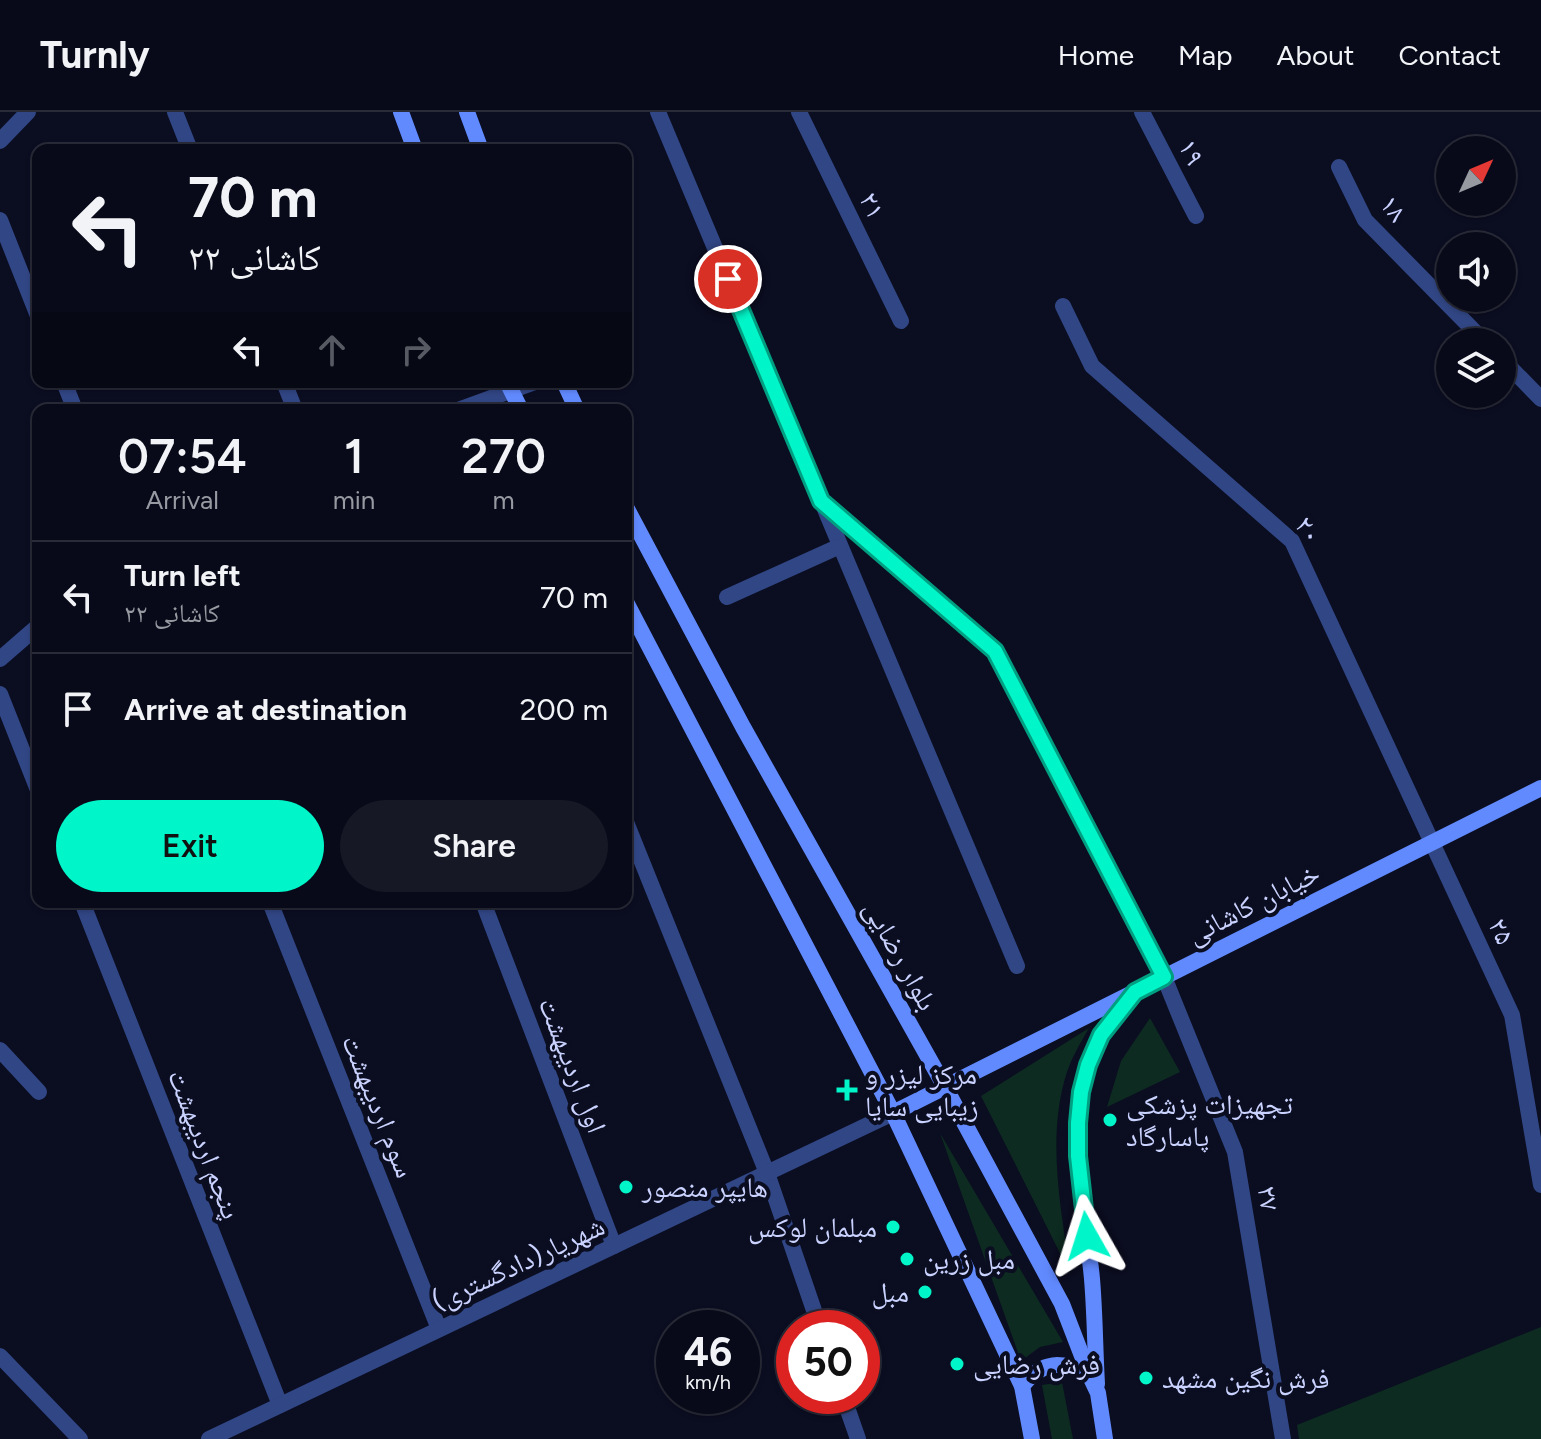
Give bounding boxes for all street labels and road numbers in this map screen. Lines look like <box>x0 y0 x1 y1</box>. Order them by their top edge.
street label: ۱۹ <box>1171 133 1213 171</box>
street label: ۲۱ <box>852 186 894 224</box>
street label: ۱۸ <box>1373 188 1415 228</box>
street label: ۲۰ <box>1288 509 1330 549</box>
street label: خیابان کاشانی <box>1181 855 1325 952</box>
street label: بلوار رضایی <box>856 894 945 1017</box>
street label: ۲۵ <box>1481 912 1523 950</box>
street label: اول اردیبهشت <box>532 992 614 1138</box>
street label: سوم اردیبهشت <box>333 1030 423 1183</box>
street label: پنجم اردیبهشت <box>159 1065 249 1224</box>
street label: ۲۷ <box>1250 1183 1288 1213</box>
street label: شهریار(دادگستری) <box>426 1208 610 1318</box>

